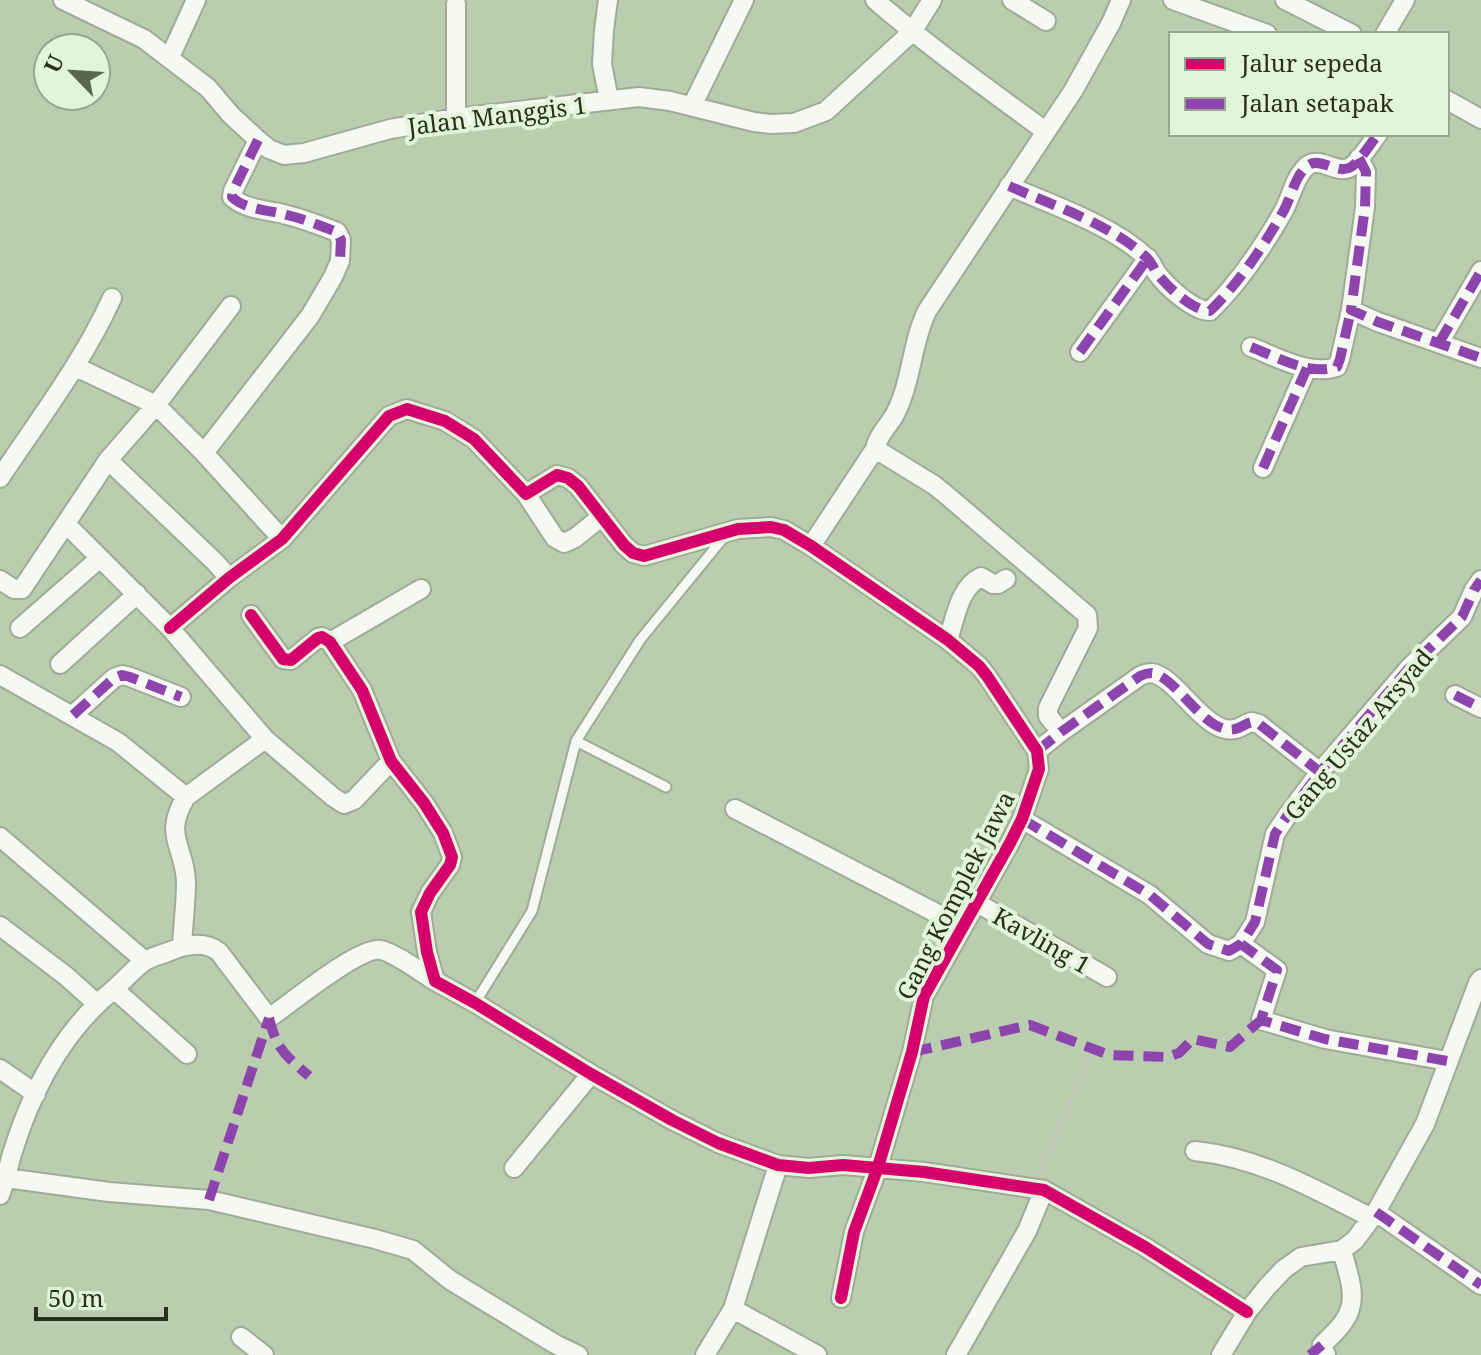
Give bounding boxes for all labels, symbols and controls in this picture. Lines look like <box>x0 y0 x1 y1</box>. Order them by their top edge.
north arrow <box>32 32 112 112</box>
legend <box>1169 32 1449 136</box>
text: Jalur sepeda <box>1240 46 1383 79</box>
text: U <box>36 49 70 77</box>
text: Jalan setapak <box>1240 86 1395 119</box>
street label: Jalan Manggis 1 <box>405 88 588 142</box>
street label: Gang Ustaz Arsyad <box>1276 641 1440 827</box>
street label: Gang Komplek Jawa <box>888 785 1022 1005</box>
street label: Kavling 1 <box>987 899 1097 981</box>
scale bar <box>36 1271 166 1321</box>
text: 50 m <box>48 1281 104 1314</box>

